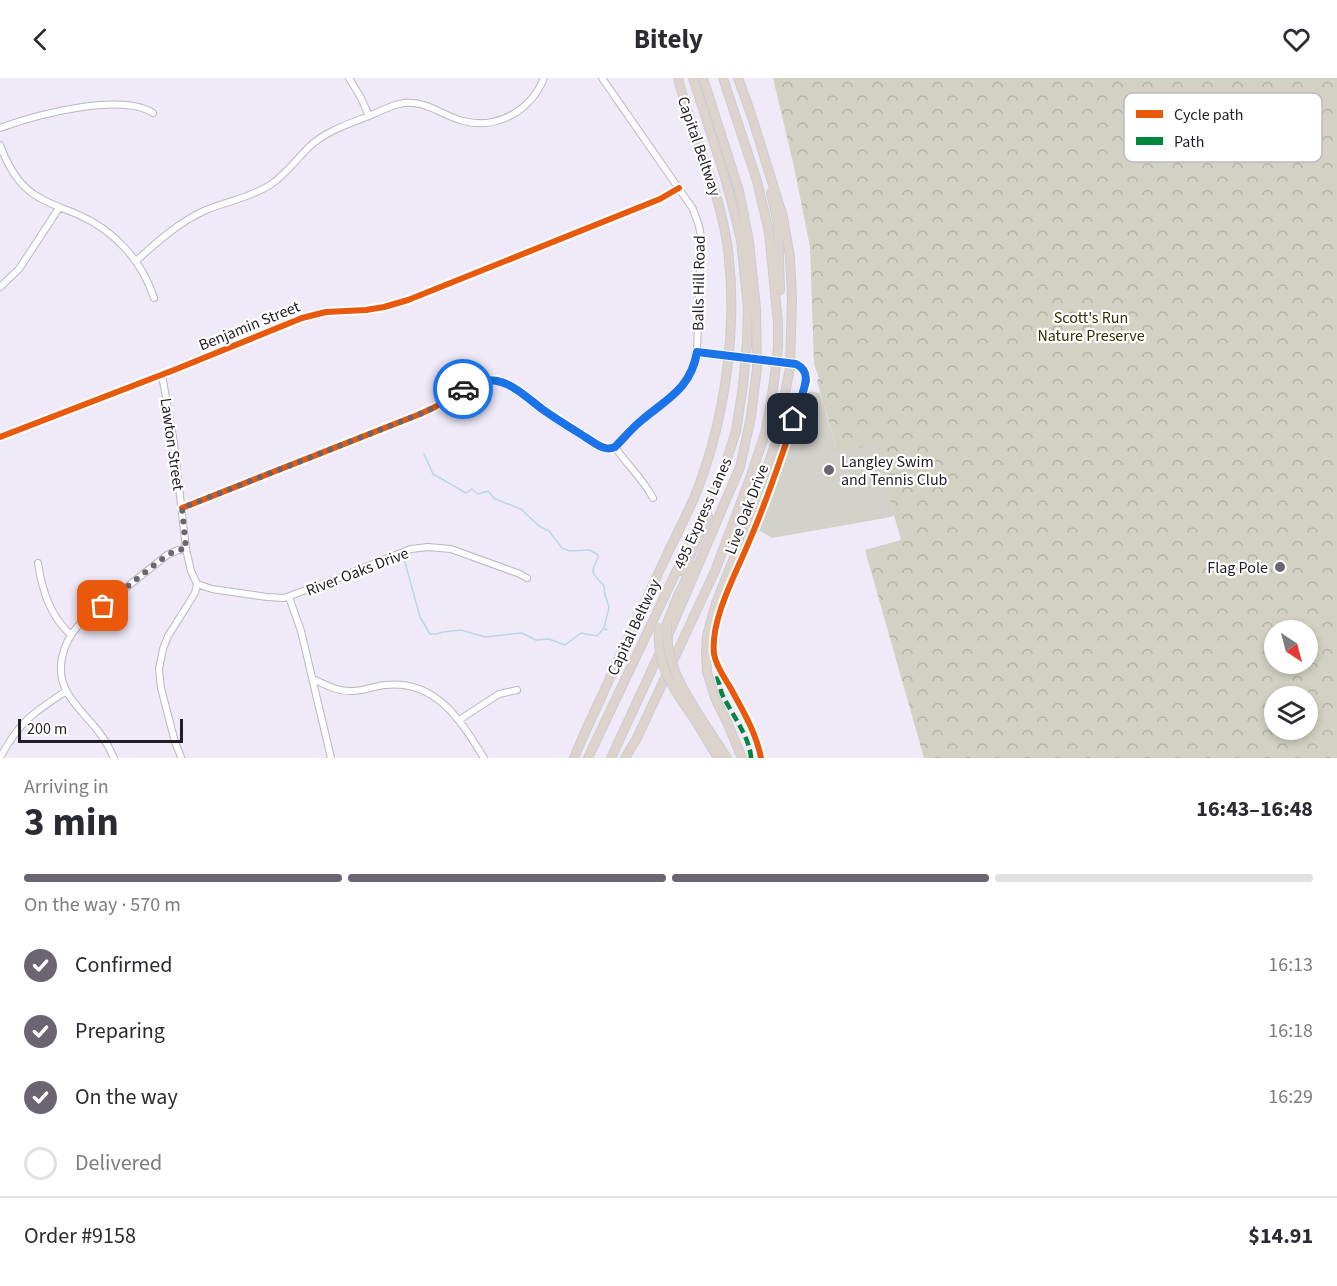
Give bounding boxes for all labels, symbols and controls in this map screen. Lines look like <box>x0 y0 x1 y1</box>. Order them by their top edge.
text: Bitely <box>634 20 703 59</box>
icon: back <box>24 23 57 56</box>
icon: heart <box>1280 23 1313 56</box>
legend <box>1124 93 1322 162</box>
street label: Capital Beltway <box>672 94 727 200</box>
text: Cycle path <box>1174 104 1243 126</box>
text: Path <box>1174 131 1204 153</box>
street label: Balls Hill Road <box>687 235 711 331</box>
street label: Benjamin Street <box>195 295 304 356</box>
park label: Scott's Run Nature Preserve <box>1037 307 1145 347</box>
courier <box>433 359 493 419</box>
icon: car <box>447 373 480 406</box>
pin <box>767 393 818 444</box>
street label: Lawton Street <box>155 396 189 492</box>
icon: home <box>776 402 809 435</box>
place label: Langley Swim and Tennis Club <box>841 451 948 491</box>
street label: 495 Express Lanes <box>668 454 738 573</box>
street label: Live Oak Drive <box>720 461 774 558</box>
marker: Langley Swim and Tennis Club <box>822 463 836 477</box>
street label: River Oaks Drive <box>303 542 412 602</box>
place label: Flag Pole <box>1207 557 1268 579</box>
marker: Flag Pole <box>1273 560 1287 574</box>
street label: Capital Beltway <box>602 575 666 679</box>
pin <box>77 580 128 631</box>
icon: bag <box>86 589 119 622</box>
north arrow <box>1264 620 1318 674</box>
map controls <box>1264 620 1318 740</box>
button: layers <box>1264 686 1318 740</box>
scale bar <box>18 716 183 744</box>
text: 200 m <box>27 718 67 740</box>
text: Arriving in <box>24 773 109 801</box>
text: 16:43–16:48 <box>1196 793 1313 825</box>
text: 3 min <box>24 795 119 851</box>
text: On the way · 570 m <box>24 891 181 919</box>
icon: check <box>24 949 57 982</box>
text: Confirmed <box>75 949 172 981</box>
text: 16:13 <box>1268 951 1313 979</box>
icon: check <box>24 1015 57 1048</box>
text: Preparing <box>75 1015 165 1047</box>
text: 16:18 <box>1268 1017 1313 1045</box>
icon: check <box>24 1081 57 1114</box>
text: On the way <box>75 1081 178 1113</box>
text: 16:29 <box>1268 1083 1313 1111</box>
text: Delivered <box>75 1147 162 1179</box>
text: Order #9158 <box>24 1220 136 1252</box>
text: $14.91 <box>1248 1220 1313 1252</box>

